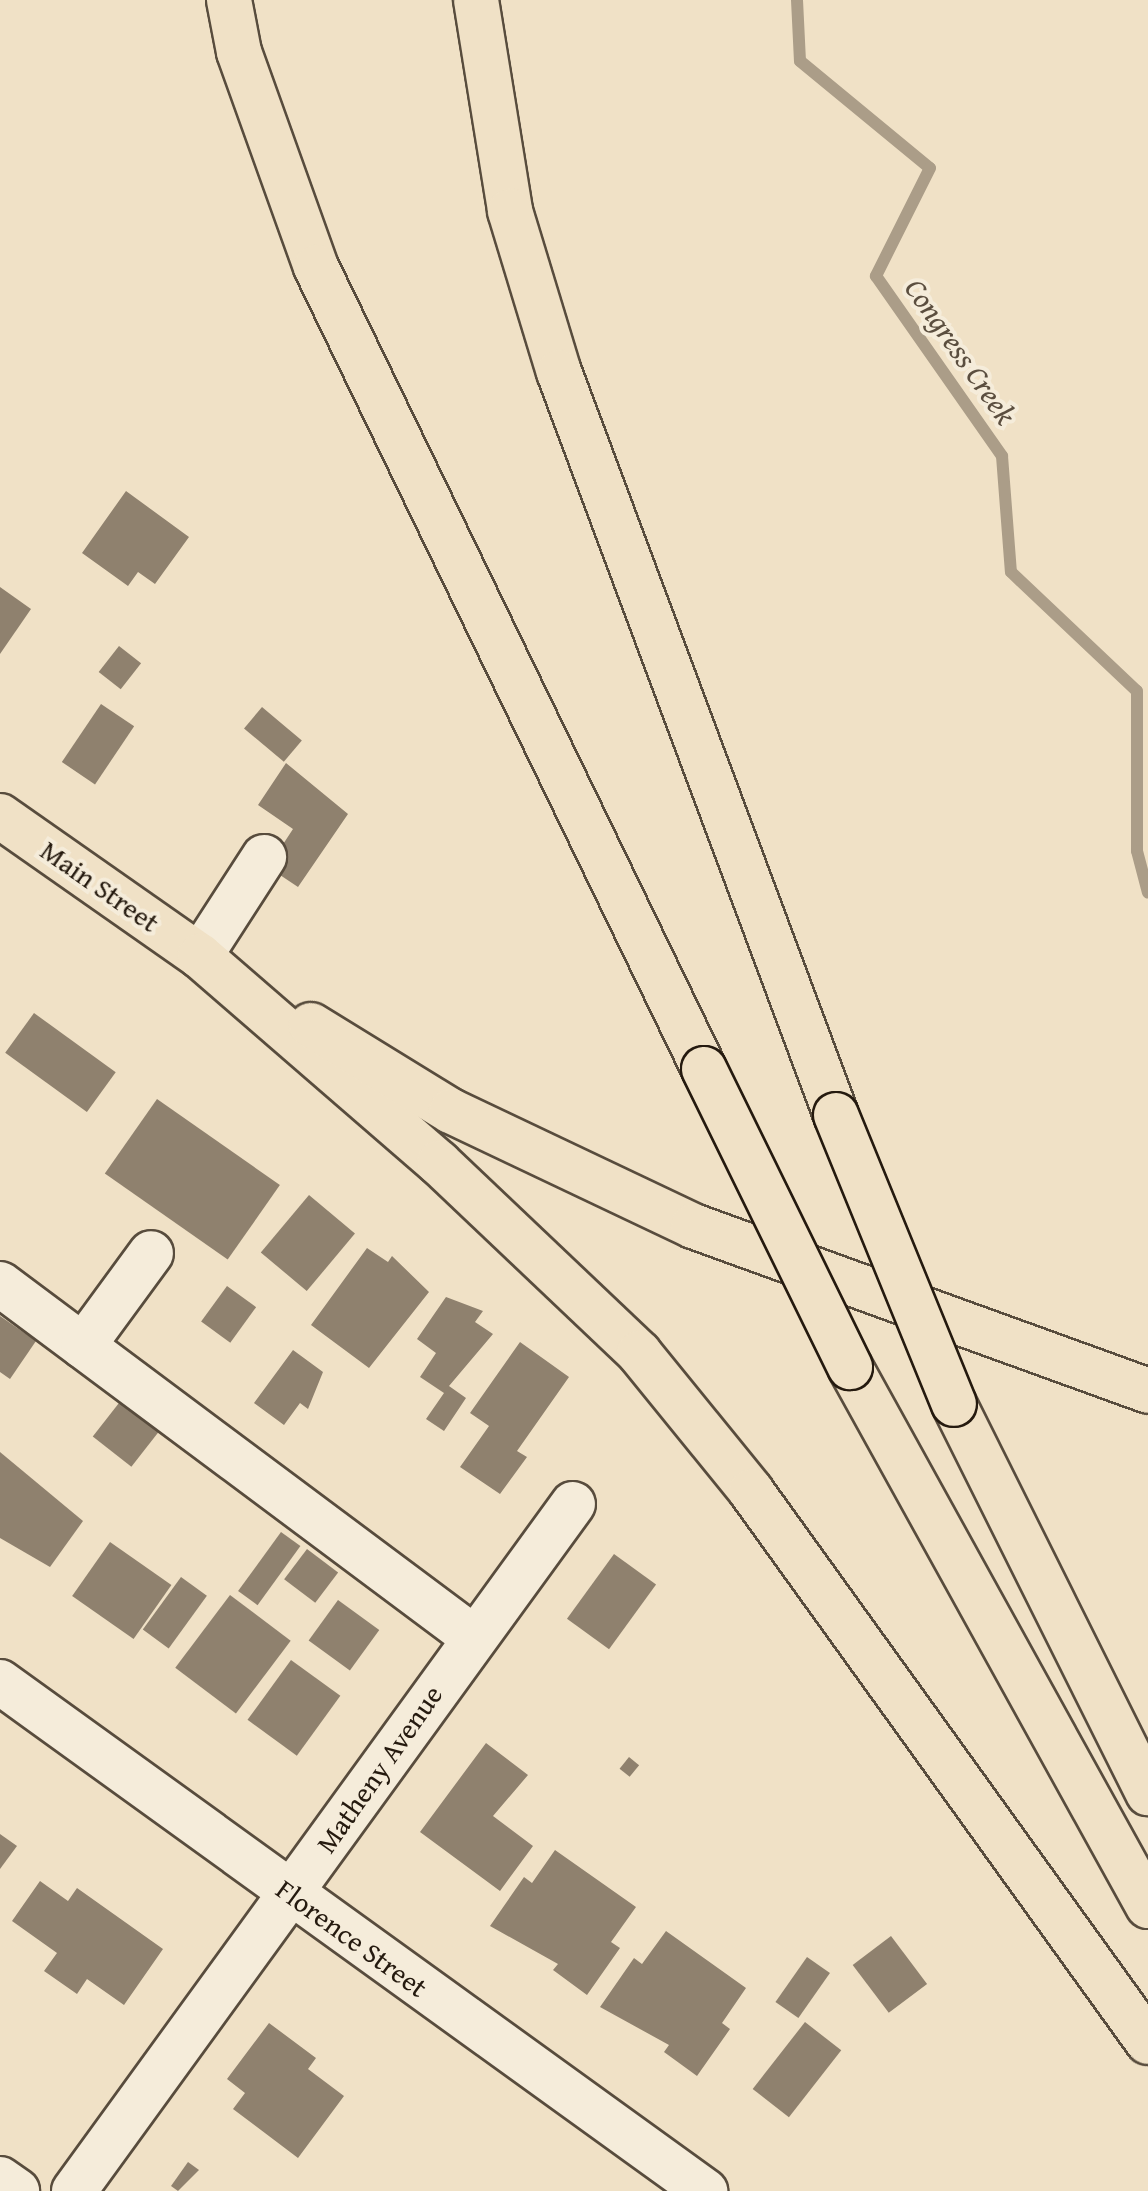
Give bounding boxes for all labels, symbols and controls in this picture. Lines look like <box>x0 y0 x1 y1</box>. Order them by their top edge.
water label: Congress Creek <box>898 271 1024 431</box>
street label: Main Street <box>34 833 166 939</box>
street label: Matheny Avenue <box>309 1679 449 1859</box>
street label: Florence Street <box>270 1872 434 2004</box>

